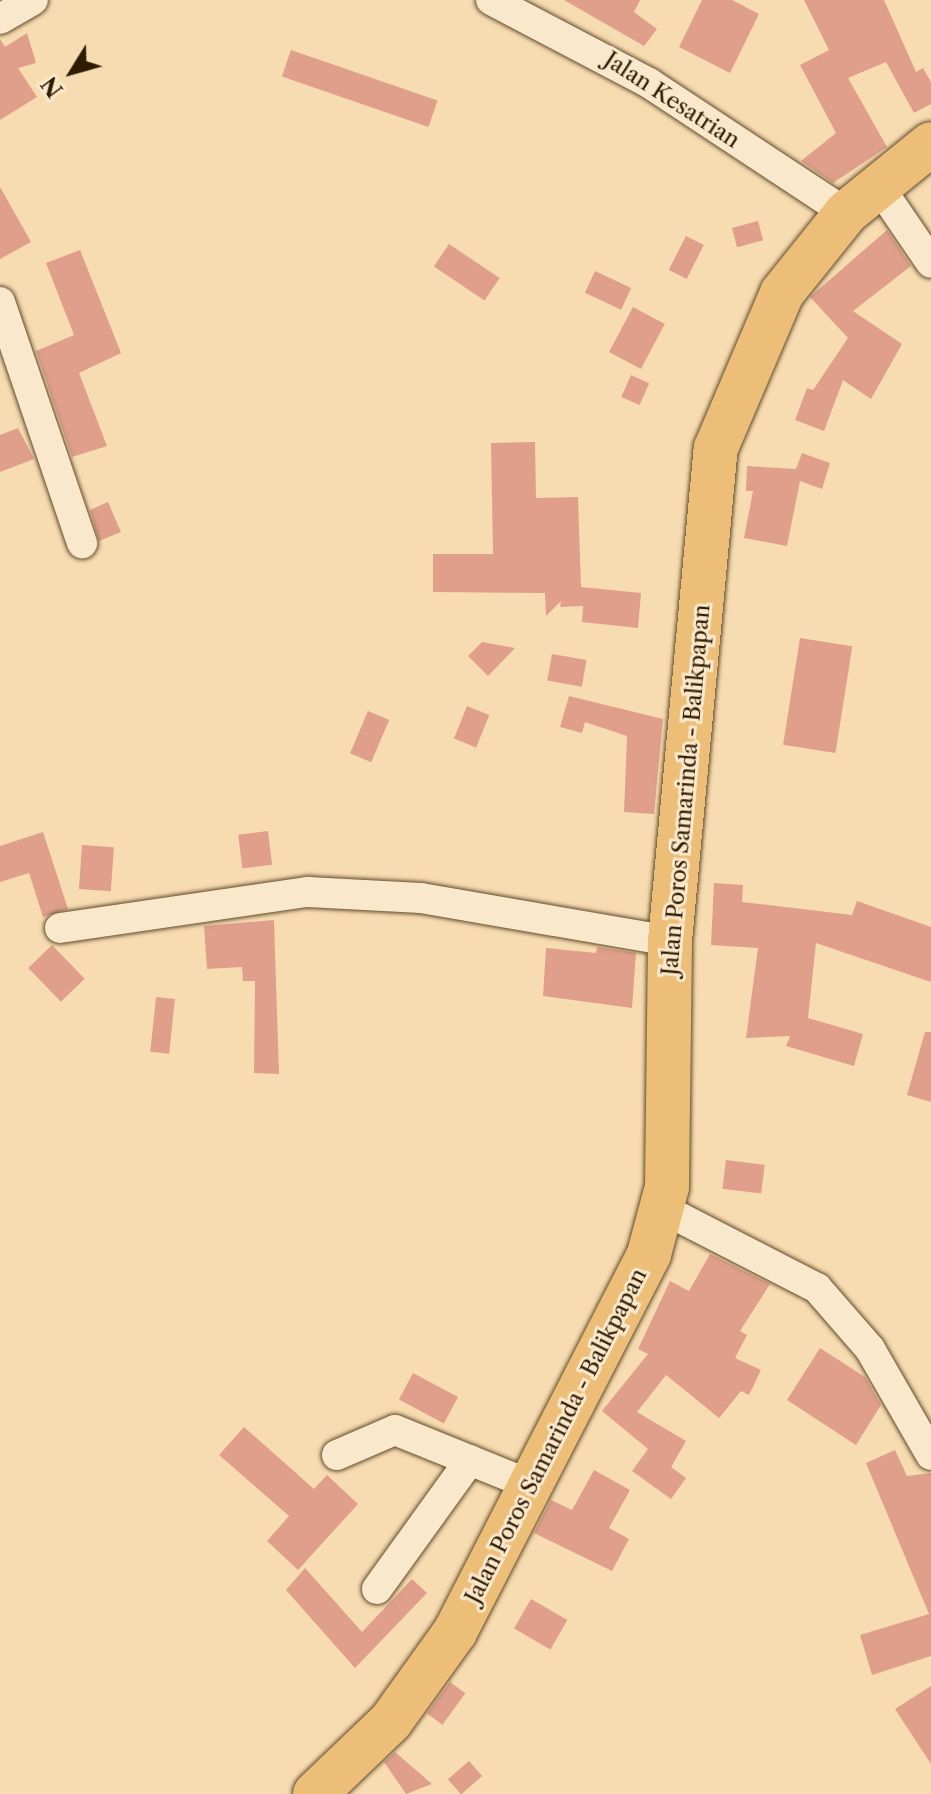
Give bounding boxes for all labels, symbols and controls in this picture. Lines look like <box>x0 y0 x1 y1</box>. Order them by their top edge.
north arrow <box>32 32 112 112</box>
street label: Jalan Kesatrian <box>599 46 745 154</box>
text: N <box>36 71 69 103</box>
street label: Jalan Poros Samarinda - Balikpapan <box>657 603 715 977</box>
street label: Jalan Poros Samarinda - Balikpapan <box>460 1264 652 1608</box>

